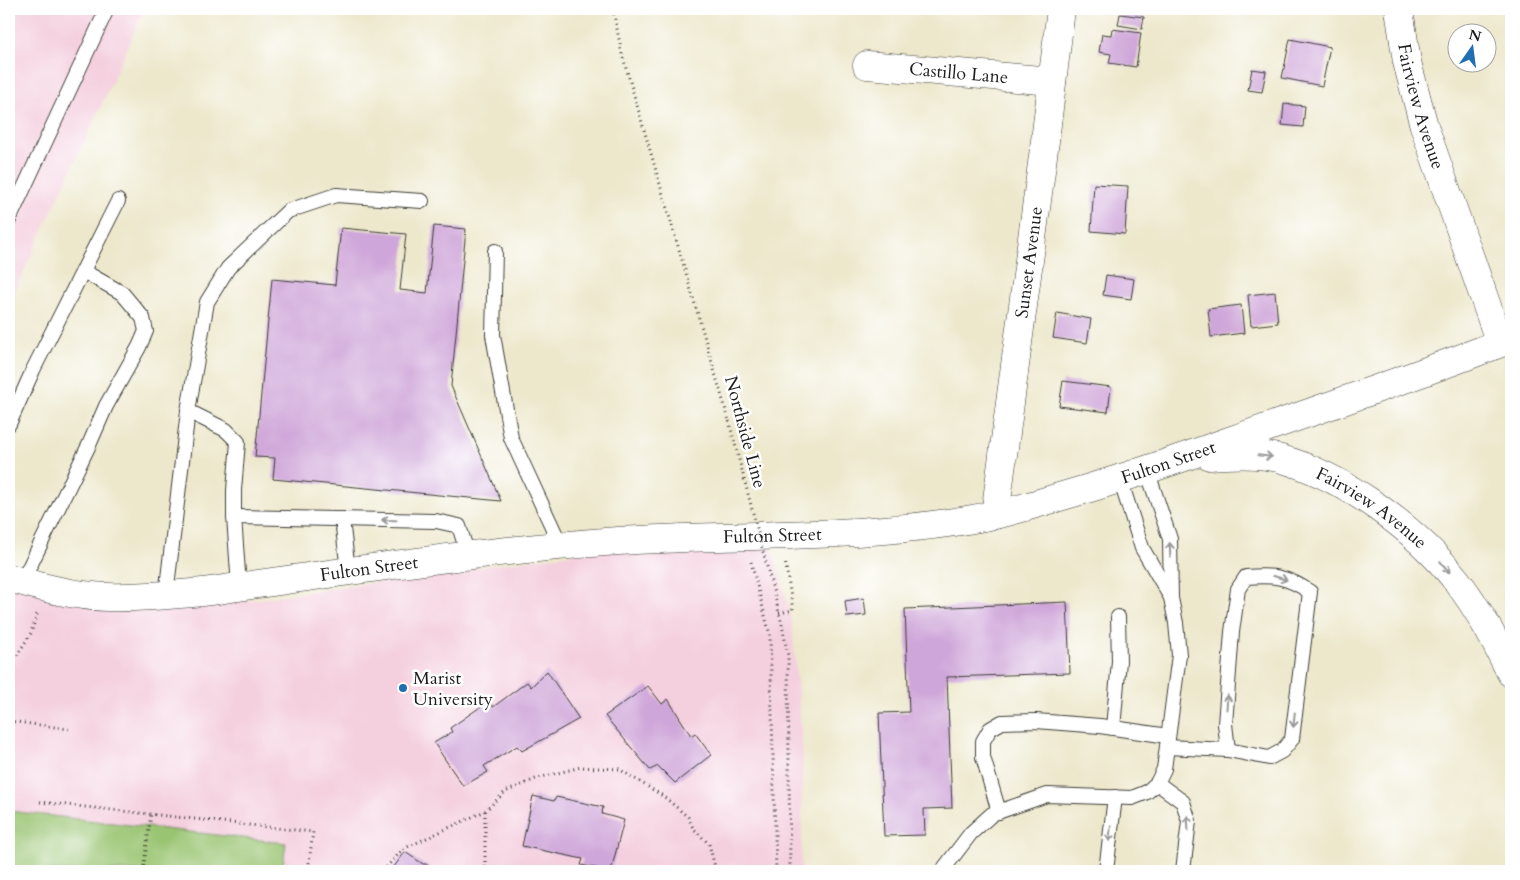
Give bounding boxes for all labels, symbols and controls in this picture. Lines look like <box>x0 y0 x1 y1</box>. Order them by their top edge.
north arrow <box>1448 22 1498 72</box>
text: N <box>1467 25 1483 47</box>
street label: Fairview Avenue <box>1392 42 1451 173</box>
street label: Castillo Lane <box>908 56 1009 90</box>
street label: Sunset Avenue <box>1009 205 1049 320</box>
street label: Northside Line <box>718 373 772 491</box>
street label: Fulton Street <box>1118 434 1219 490</box>
one-way arrow <box>1257 451 1273 461</box>
street label: Fairview Avenue <box>1312 461 1432 554</box>
one-way arrow <box>381 515 398 525</box>
street label: Fulton Street <box>723 521 823 549</box>
one-way arrow <box>1165 542 1175 558</box>
street label: Fulton Street <box>318 549 420 587</box>
one-way arrow <box>1439 560 1450 573</box>
one-way arrow <box>1271 573 1287 583</box>
place label: Marist University <box>413 666 494 712</box>
marker: Marist University <box>397 682 409 694</box>
one-way arrow <box>1222 694 1231 710</box>
one-way arrow <box>1289 712 1299 728</box>
one-way arrow <box>1183 815 1192 831</box>
one-way arrow <box>1106 826 1115 842</box>

